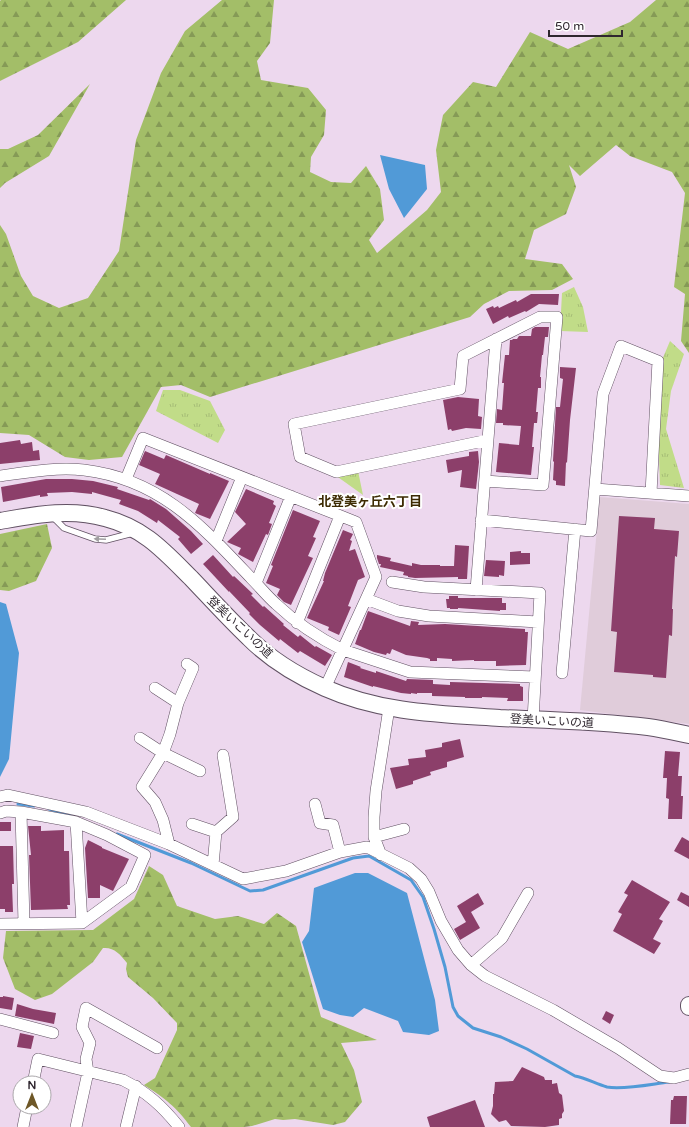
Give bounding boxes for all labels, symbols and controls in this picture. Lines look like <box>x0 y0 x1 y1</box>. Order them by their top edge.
scale bar <box>549 12 622 38</box>
text: 50 m <box>555 19 584 33</box>
district label: 北登美ヶ丘六丁目 <box>318 494 422 510</box>
one-way arrow <box>94 536 106 543</box>
street label: 登美いこいの道 <box>205 593 275 661</box>
street label: 登美いこいの道 <box>510 712 594 730</box>
north arrow <box>12 1075 52 1115</box>
text: N <box>28 1079 36 1092</box>

